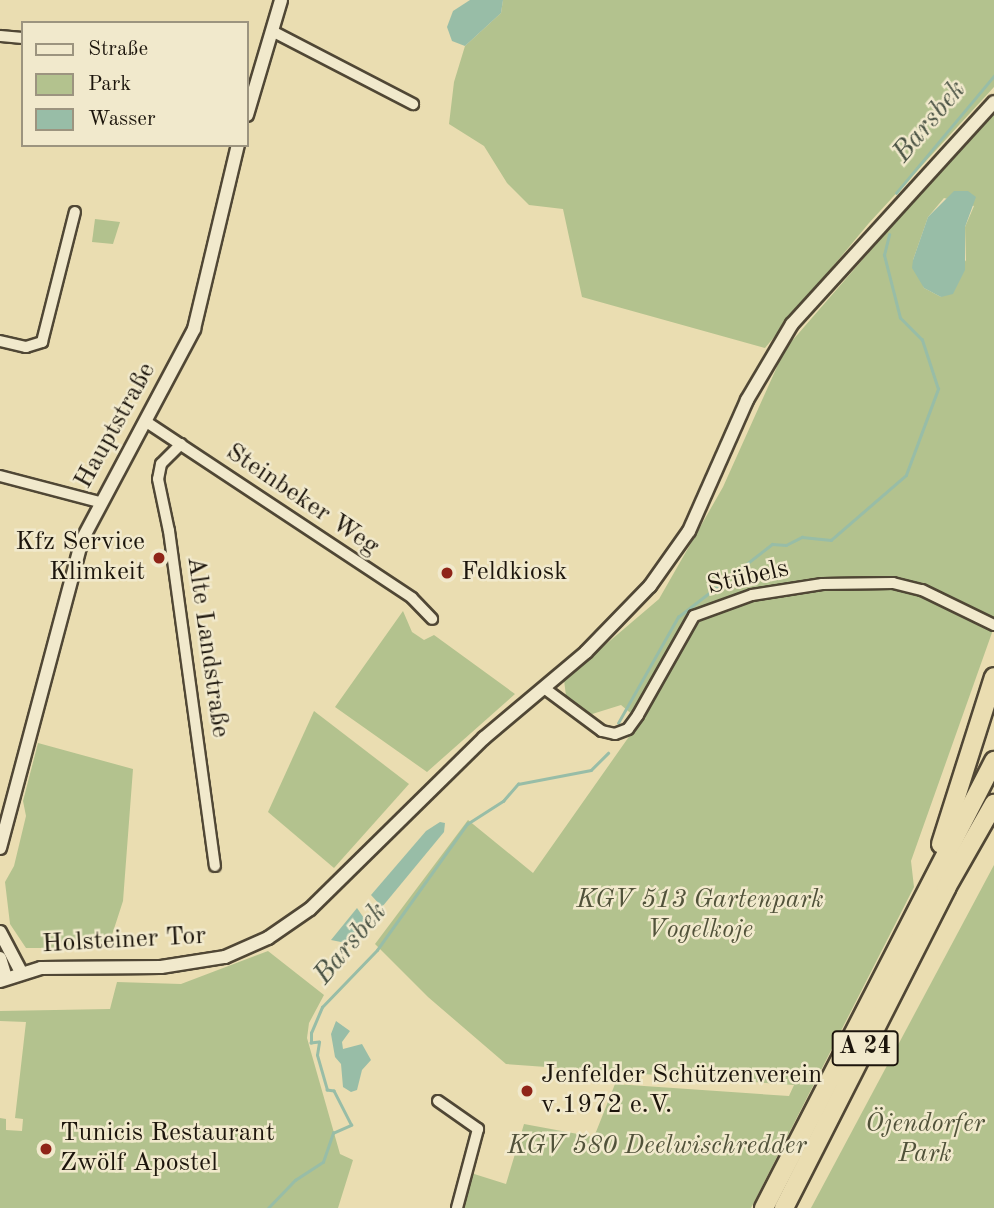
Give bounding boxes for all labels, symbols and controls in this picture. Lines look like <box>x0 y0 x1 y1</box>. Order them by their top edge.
legend <box>21 21 248 147</box>
text: Straße <box>88 39 148 60</box>
text: Park <box>88 74 131 95</box>
water label: Barsbek <box>886 74 974 170</box>
text: Wasser <box>88 109 156 130</box>
street label: Hauptstraße <box>69 358 163 494</box>
street label: Steinbeker Weg <box>219 437 385 563</box>
place label: Kfz Service Klimkeit <box>15 527 145 588</box>
marker: Kfz Service Klimkeit <box>151 550 167 566</box>
street label: Alte Landstraße <box>179 554 235 740</box>
street label: Stübels <box>704 554 792 602</box>
place label: Feldkiosk <box>461 557 567 589</box>
marker: Feldkiosk <box>439 565 455 581</box>
park label: KGV 513 Gartenpark Vogelkoje <box>576 885 824 946</box>
water label: Barsbek <box>307 896 395 992</box>
street label: Holsteiner Tor <box>41 921 207 961</box>
road number: A 24 <box>830 1028 900 1068</box>
place label: Jenfelder Schützenverein v.1972 e.V. <box>541 1060 822 1122</box>
marker: Jenfelder Schützenverein v.1972 e.V. <box>519 1083 535 1099</box>
park label: Öjendorfer Park <box>865 1109 985 1170</box>
place label: Tunicis Restaurant Zwölf Apostel <box>60 1118 275 1180</box>
park label: KGV 580 Deelwischredder <box>507 1131 807 1163</box>
marker: Tunicis Restaurant Zwölf Apostel <box>38 1141 54 1157</box>

